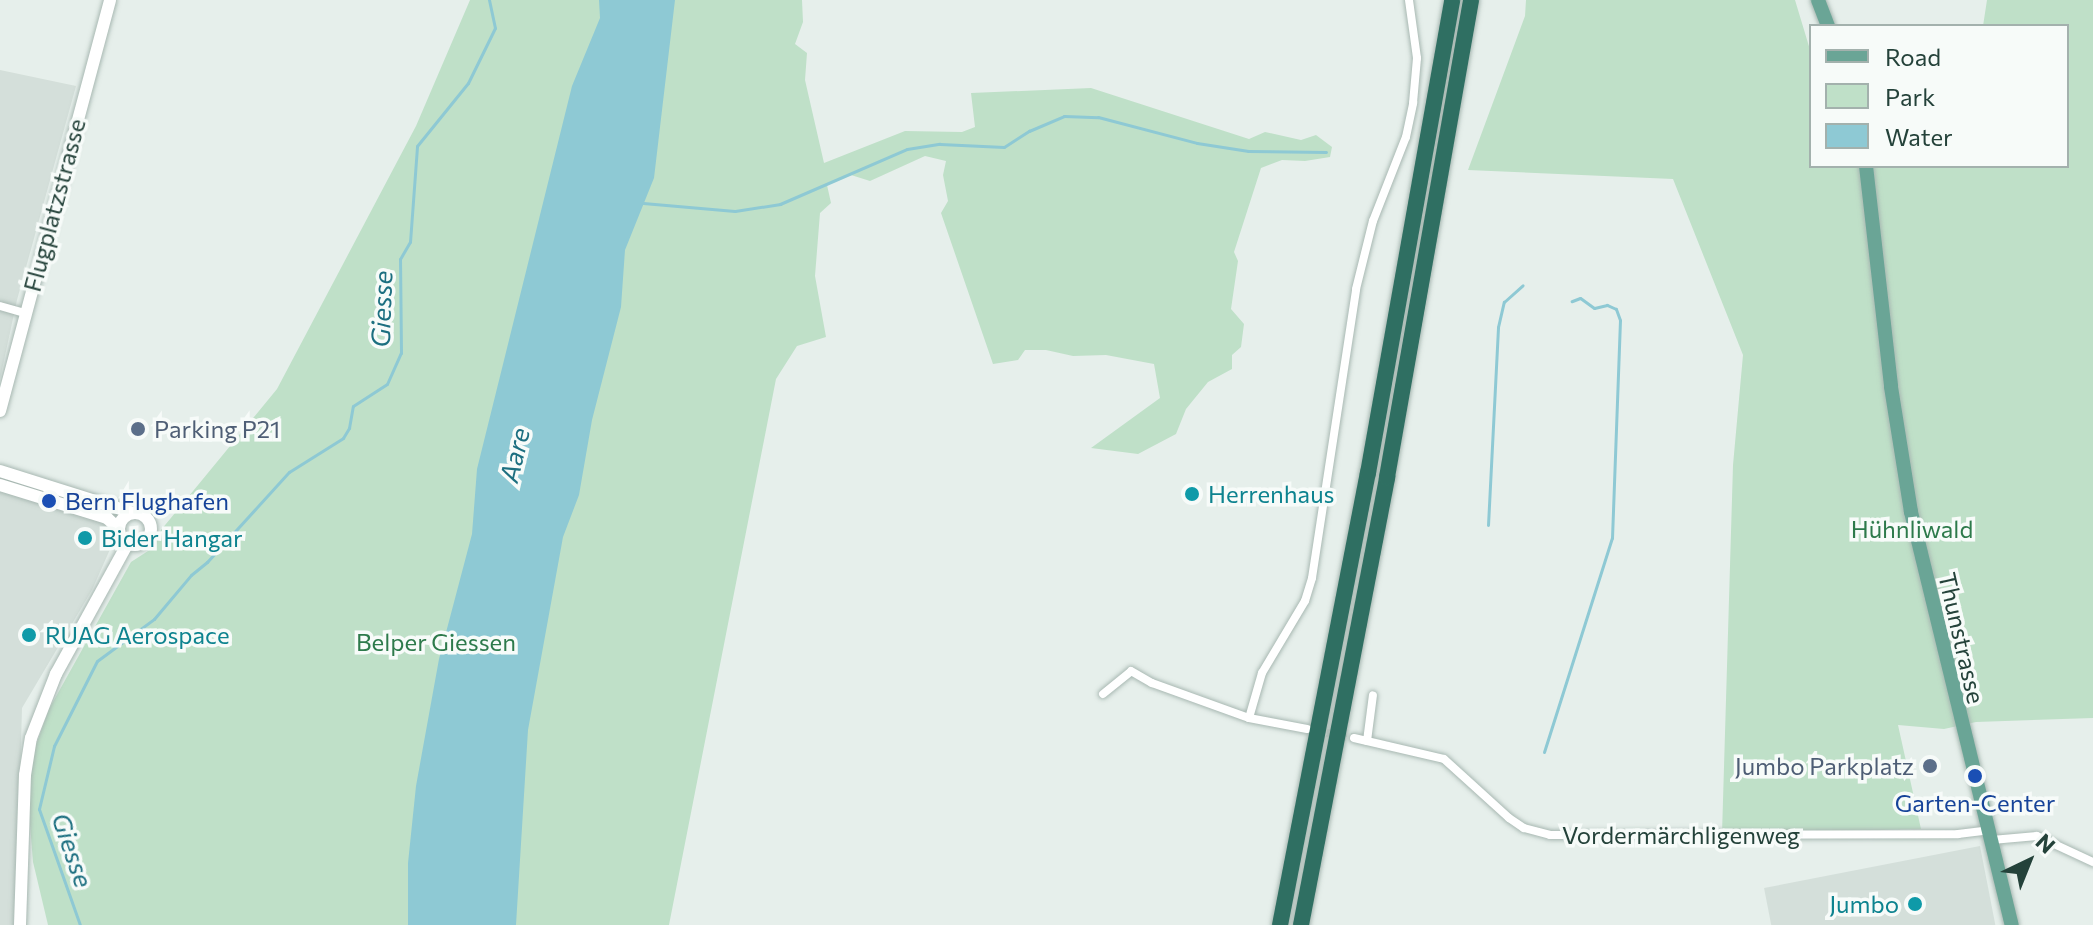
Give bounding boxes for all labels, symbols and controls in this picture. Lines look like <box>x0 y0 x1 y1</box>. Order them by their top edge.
legend <box>1809 24 2069 168</box>
text: Road <box>1885 42 1941 71</box>
text: Park <box>1885 82 1935 111</box>
street label: Flugplatzstrasse <box>17 115 91 295</box>
text: Water <box>1885 122 1953 151</box>
water label: Giesse <box>364 270 398 348</box>
place label: Parking P21 <box>154 415 280 443</box>
marker: Parking P21 <box>129 420 147 438</box>
water label: Aare <box>493 425 535 485</box>
place label: Herrenhaus <box>1208 480 1334 508</box>
marker: Herrenhaus <box>1183 485 1201 503</box>
place label: Bern Flughafen <box>65 487 229 515</box>
marker: Bern Flughafen <box>40 492 58 510</box>
park label: Hühnliwald <box>1851 515 1973 543</box>
place label: Bider Hangar <box>101 524 243 552</box>
marker: Bider Hangar <box>76 529 94 547</box>
street label: Thunstrasse <box>1933 570 1991 706</box>
place label: RUAG Aerospace <box>45 621 230 649</box>
marker: RUAG Aerospace <box>20 626 38 644</box>
park label: Belper Giessen <box>356 628 516 656</box>
place label: Jumbo Parkplatz <box>1735 752 1914 780</box>
marker: Jumbo Parkplatz <box>1921 757 1939 775</box>
marker: Garten-Center <box>1966 767 1984 785</box>
place label: Garten-Center <box>1895 789 2055 817</box>
water label: Giesse <box>46 809 100 891</box>
street label: Vordermärchligenweg <box>1562 821 1800 849</box>
north arrow <box>1989 821 2069 901</box>
text: N <box>2030 828 2061 859</box>
place label: Jumbo <box>1829 890 1899 918</box>
marker: Jumbo <box>1906 895 1924 913</box>

